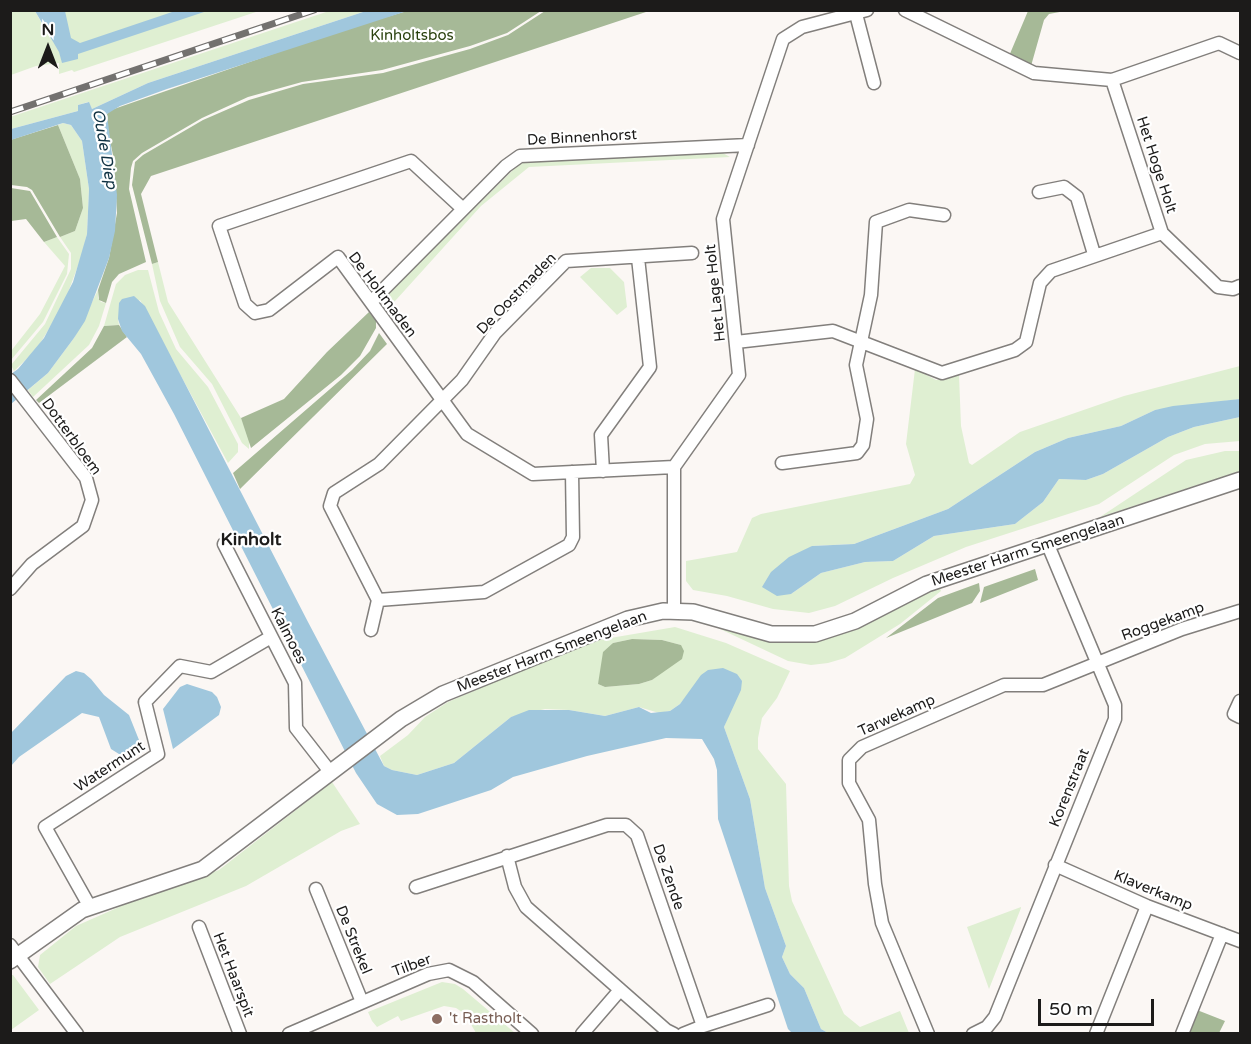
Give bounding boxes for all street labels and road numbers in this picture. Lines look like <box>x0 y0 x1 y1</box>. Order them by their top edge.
street label: Het Hoge Holt <box>1132 114 1180 216</box>
street label: De Binnenhorst <box>527 126 637 150</box>
street label: Het Lage Holt <box>702 243 730 343</box>
street label: De Holtmaden <box>344 249 420 341</box>
street label: De Oostmaden <box>474 249 560 339</box>
street label: Dotterbloem <box>37 395 105 479</box>
street label: Meester Harm Smeengelaan <box>929 511 1127 591</box>
street label: Roggekamp <box>1119 599 1207 645</box>
street label: Kalmoes <box>266 605 310 667</box>
street label: Meester Harm Smeengelaan <box>454 607 650 697</box>
street label: Tarwekamp <box>856 691 938 741</box>
street label: Watermunt <box>71 738 149 796</box>
street label: Korenstraat <box>1046 746 1094 830</box>
street label: De Zende <box>648 842 688 912</box>
street label: Klaverkamp <box>1111 867 1195 915</box>
street label: De Strekel <box>331 903 375 977</box>
street label: Het Haarspit <box>209 930 257 1020</box>
street label: Tilber <box>390 951 434 981</box>

